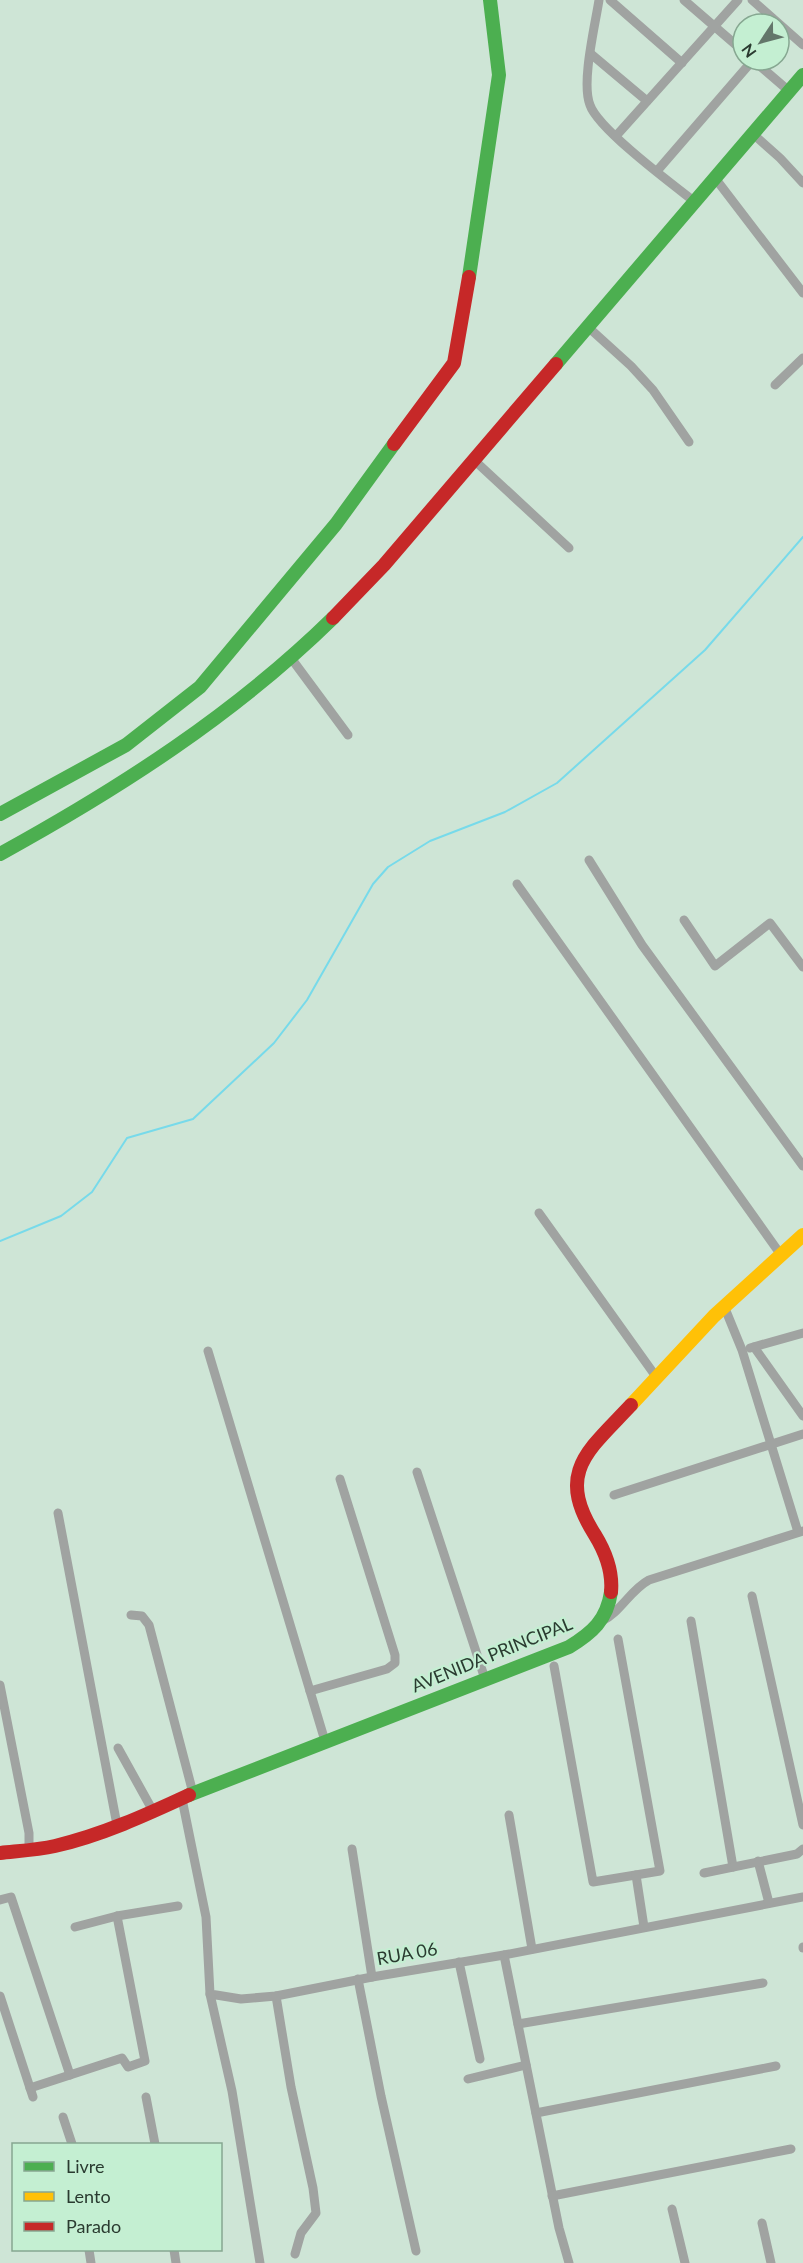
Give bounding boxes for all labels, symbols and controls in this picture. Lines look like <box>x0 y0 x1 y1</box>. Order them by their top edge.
north arrow <box>731 12 791 72</box>
text: N <box>737 41 760 62</box>
street label: AVENIDA PRINCIPAL <box>408 1612 575 1696</box>
street label: RUA 06 <box>375 1937 439 1969</box>
legend <box>12 2143 222 2251</box>
text: Livre <box>66 2155 105 2177</box>
text: Lento <box>66 2185 111 2207</box>
text: Parado <box>66 2215 121 2237</box>

